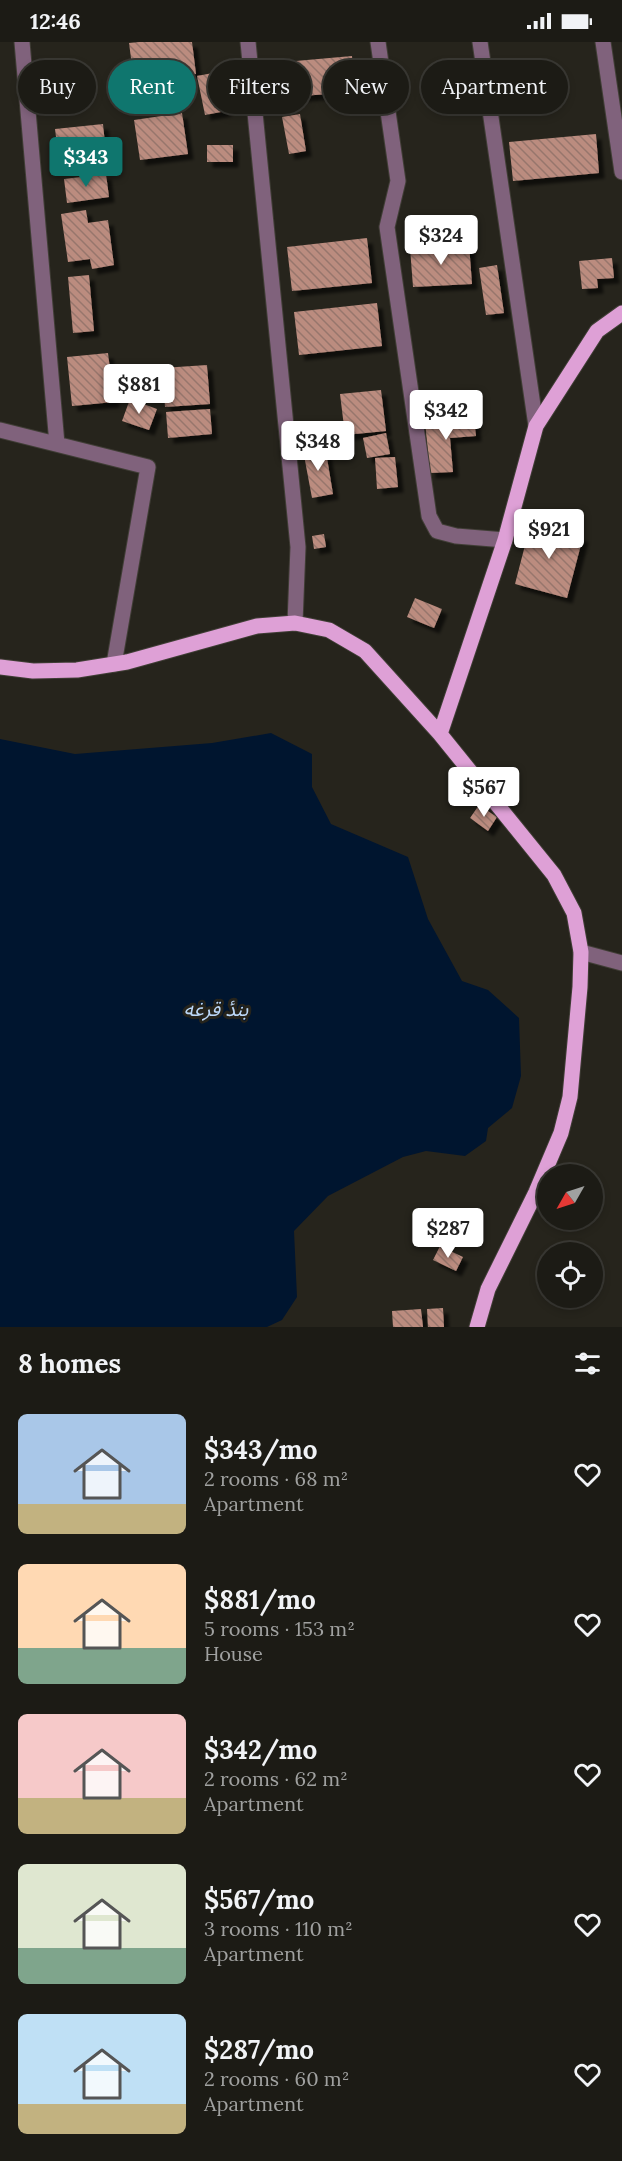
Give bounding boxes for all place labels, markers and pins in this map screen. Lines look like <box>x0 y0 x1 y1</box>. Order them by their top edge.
pin: $343 <box>50 137 122 188</box>
pin: $324 <box>405 215 477 266</box>
pin: $881 <box>103 364 175 415</box>
pin: $342 <box>410 390 482 441</box>
pin: $348 <box>282 421 354 472</box>
pin: $921 <box>513 509 585 560</box>
pin: $567 <box>448 767 520 818</box>
pin: $287 <box>412 1208 484 1259</box>

